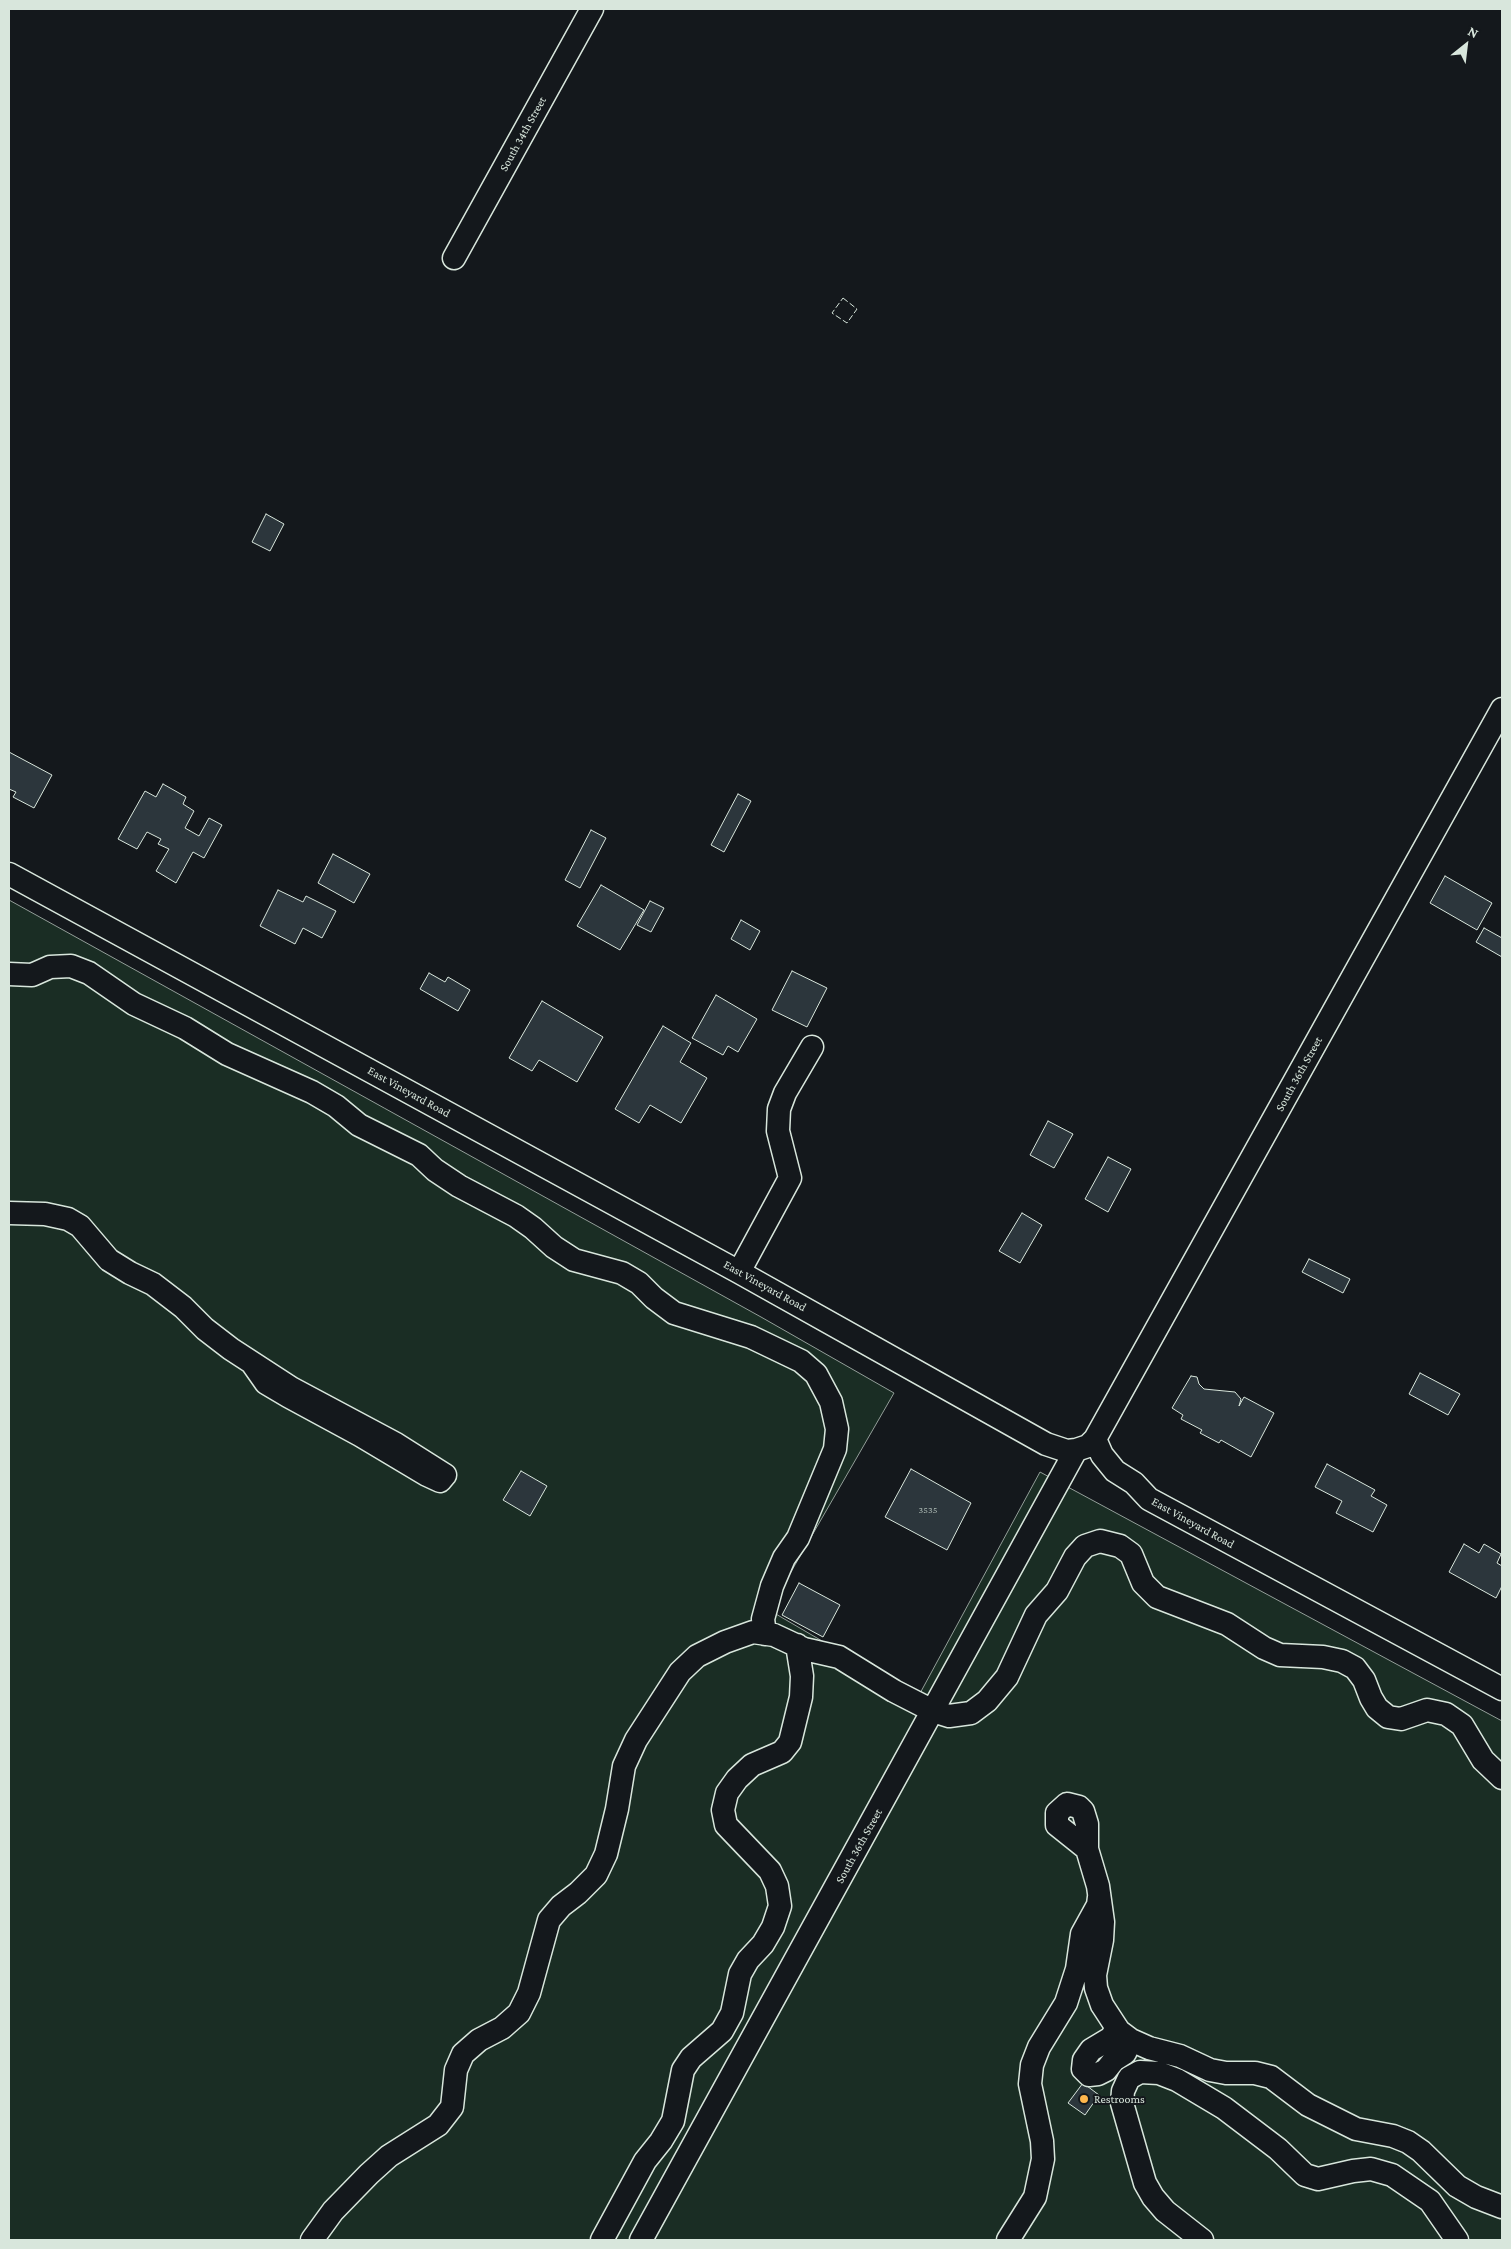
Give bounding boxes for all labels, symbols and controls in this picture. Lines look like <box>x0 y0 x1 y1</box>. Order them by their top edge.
north arrow <box>1441 20 1491 70</box>
text: N <box>1465 23 1481 41</box>
street label: South 34th Street <box>497 94 549 174</box>
street label: South 36th Street <box>1273 1034 1325 1114</box>
street label: East Vineyard Road <box>365 1063 453 1121</box>
street label: East Vineyard Road <box>721 1257 809 1315</box>
street label: East Vineyard Road <box>1149 1494 1237 1552</box>
house number: 3535 <box>919 1504 937 1516</box>
street label: South 36th Street <box>833 1806 885 1886</box>
place label: Restrooms <box>1094 2092 1145 2106</box>
marker: Restrooms <box>1078 2093 1090 2105</box>

